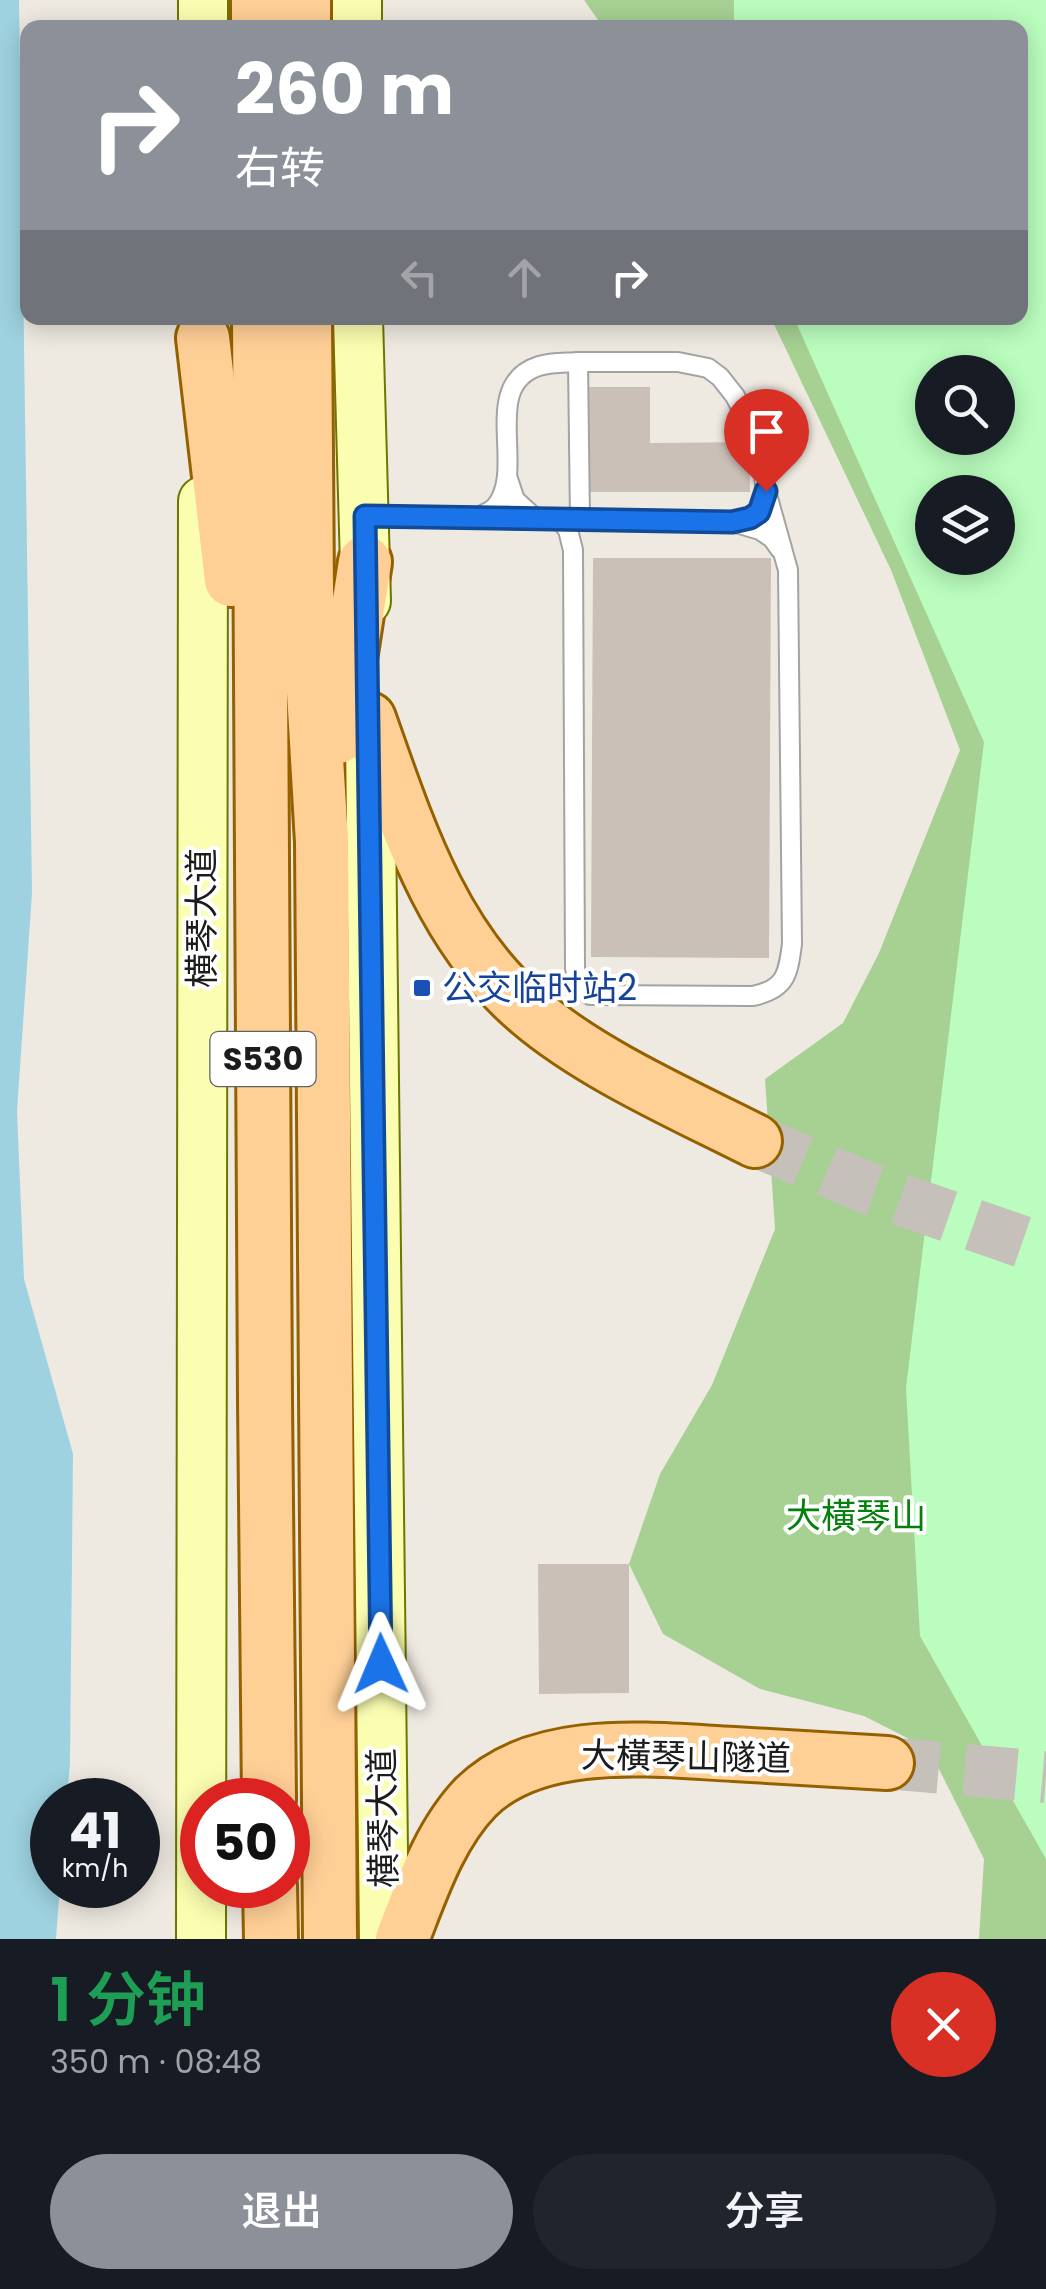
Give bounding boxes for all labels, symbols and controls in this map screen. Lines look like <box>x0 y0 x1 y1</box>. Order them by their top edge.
text: 260 m <box>235 40 454 139</box>
icon: right <box>70 60 200 190</box>
text: 右转 <box>235 137 325 200</box>
icon: left <box>392 250 447 305</box>
icon: ahead <box>497 250 552 305</box>
icon: right <box>602 250 657 305</box>
map controls <box>915 355 1015 575</box>
button: search <box>915 355 1015 455</box>
pin <box>724 389 809 492</box>
icon: arrive <box>739 404 794 459</box>
button: layers <box>915 475 1015 575</box>
street label: 横琴大道 <box>177 848 226 988</box>
place label: 公交临时站2 <box>442 963 637 1012</box>
marker: 公交临时站2 <box>411 977 433 999</box>
road number: S530 <box>210 1032 316 1086</box>
park label: 大橫琴山 <box>786 1491 926 1540</box>
position arrow <box>329 1612 433 1716</box>
street label: 大橫琴山隧道 <box>581 1730 791 1783</box>
street label: 横琴大道 <box>357 1748 408 1888</box>
speed limit sign: 50 <box>180 1778 310 1908</box>
text: 41 <box>69 1795 121 1866</box>
text: km/h <box>62 1851 128 1886</box>
text: 1 分钟 <box>50 1958 206 2042</box>
button: close <box>891 1972 996 2077</box>
text: 350 m · 08:48 <box>50 2039 262 2084</box>
button: 退出 <box>50 2154 513 2269</box>
button: 分享 <box>533 2154 996 2269</box>

